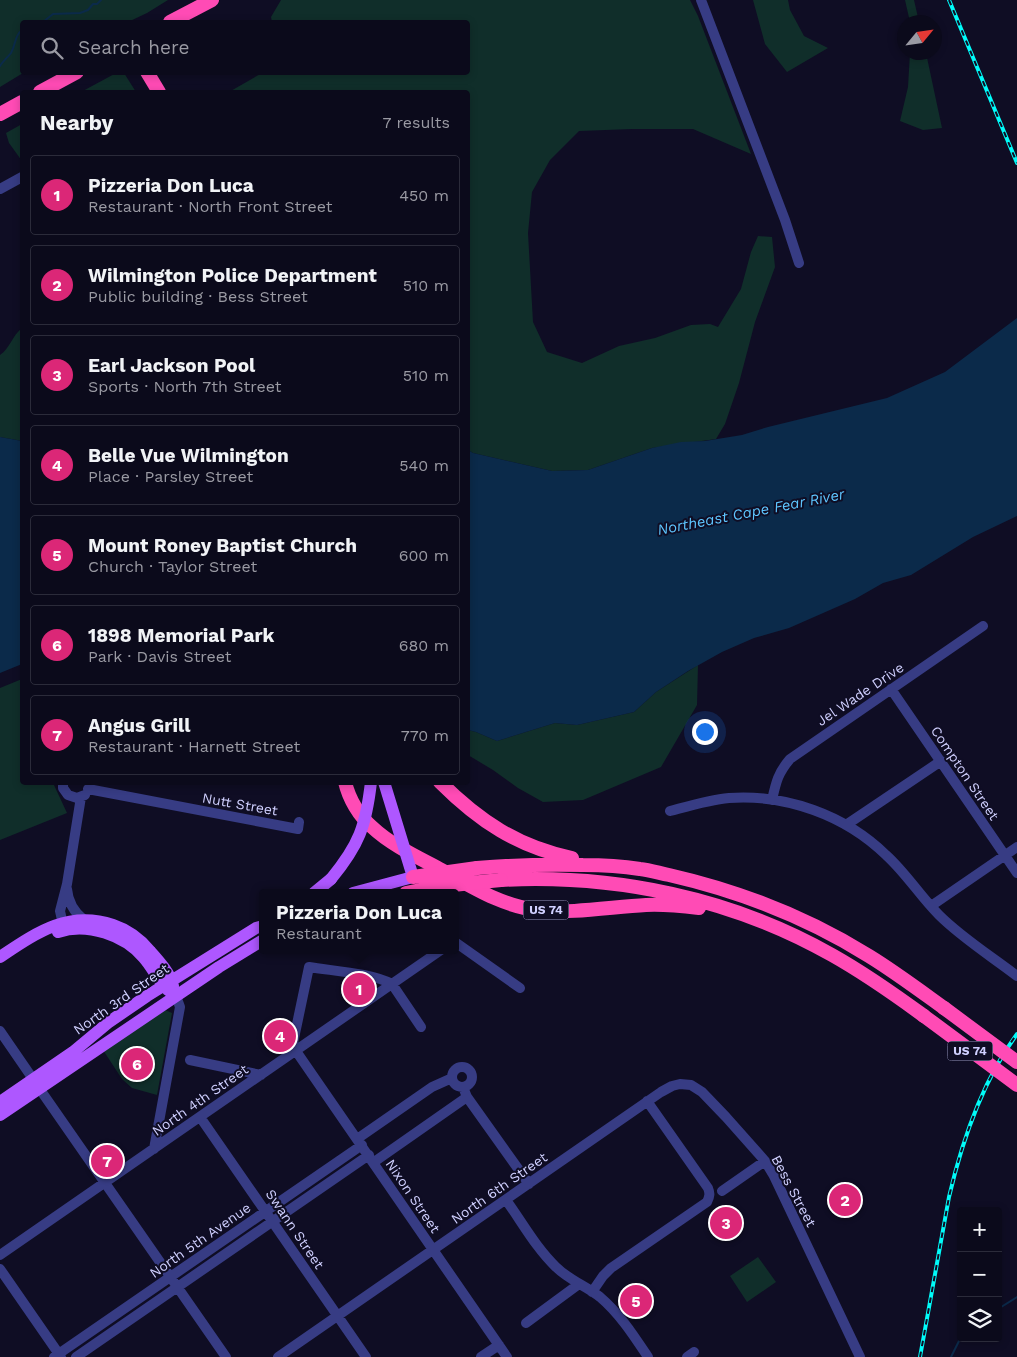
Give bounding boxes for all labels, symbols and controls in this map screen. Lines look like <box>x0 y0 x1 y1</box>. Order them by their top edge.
north arrow <box>897 15 942 60</box>
search box <box>20 20 470 75</box>
icon: search <box>38 34 66 62</box>
text: Search here <box>78 36 189 59</box>
text: Nearby <box>40 110 113 135</box>
text: 7 results <box>383 113 450 132</box>
text: Pizzeria Don Luca <box>88 174 254 197</box>
text: 1 <box>54 186 60 205</box>
text: 450 m <box>399 186 449 205</box>
text: Restaurant · North Front Street <box>88 197 332 216</box>
text: Wilmington Police Department <box>88 264 377 287</box>
text: 2 <box>52 276 62 295</box>
text: 510 m <box>403 276 449 295</box>
text: Public building · Bess Street <box>88 287 308 306</box>
text: Earl Jackson Pool <box>88 354 255 377</box>
text: 3 <box>52 366 62 385</box>
text: 510 m <box>403 366 449 385</box>
text: Sports · North 7th Street <box>88 377 281 396</box>
text: Belle Vue Wilmington <box>88 444 289 467</box>
text: 4 <box>52 456 62 475</box>
text: 540 m <box>399 456 449 475</box>
text: Place · Parsley Street <box>88 467 253 486</box>
water label: Northeast Cape Fear River <box>656 485 847 539</box>
text: Mount Roney Baptist Church <box>88 534 357 557</box>
text: 5 <box>52 546 62 565</box>
text: 600 m <box>399 546 449 565</box>
text: Church · Taylor Street <box>88 557 257 576</box>
text: 1898 Memorial Park <box>88 624 274 647</box>
text: 6 <box>52 636 62 655</box>
text: 680 m <box>399 636 449 655</box>
text: Park · Davis Street <box>88 647 232 666</box>
street label: Jel Wade Drive <box>813 659 907 729</box>
text: Angus Grill <box>88 714 190 737</box>
your location <box>692 719 718 745</box>
street label: Compton Street <box>928 723 1002 823</box>
text: 7 <box>52 726 62 745</box>
text: 770 m <box>401 726 449 745</box>
text: Restaurant · Harnett Street <box>88 737 300 756</box>
street label: Nutt Street <box>201 789 279 819</box>
popup <box>259 889 459 954</box>
road number: US 74 <box>524 900 568 920</box>
text: Pizzeria Don Luca <box>276 901 442 924</box>
text: Restaurant <box>276 924 362 943</box>
street label: North 3rd Street <box>70 960 172 1038</box>
pin: 1 <box>343 970 375 1008</box>
pin: 4 <box>264 1017 296 1055</box>
road number: US 74 <box>948 1042 992 1060</box>
pin: 6 <box>121 1045 153 1083</box>
street label: North 4th Street <box>149 1061 251 1139</box>
pin: 7 <box>91 1142 123 1180</box>
street label: North 6th Street <box>448 1149 550 1227</box>
street label: Bess Street <box>768 1152 820 1230</box>
street label: Nixon Street <box>383 1156 444 1236</box>
pin: 2 <box>829 1181 861 1219</box>
street label: Swann Street <box>262 1186 328 1272</box>
street label: North 5th Avenue <box>146 1199 254 1281</box>
pin: 3 <box>710 1204 742 1242</box>
map controls <box>957 1207 1002 1342</box>
button: + <box>957 1207 1002 1252</box>
button: − <box>957 1252 1002 1297</box>
pin: 5 <box>620 1282 652 1320</box>
button: layers <box>957 1297 1002 1342</box>

